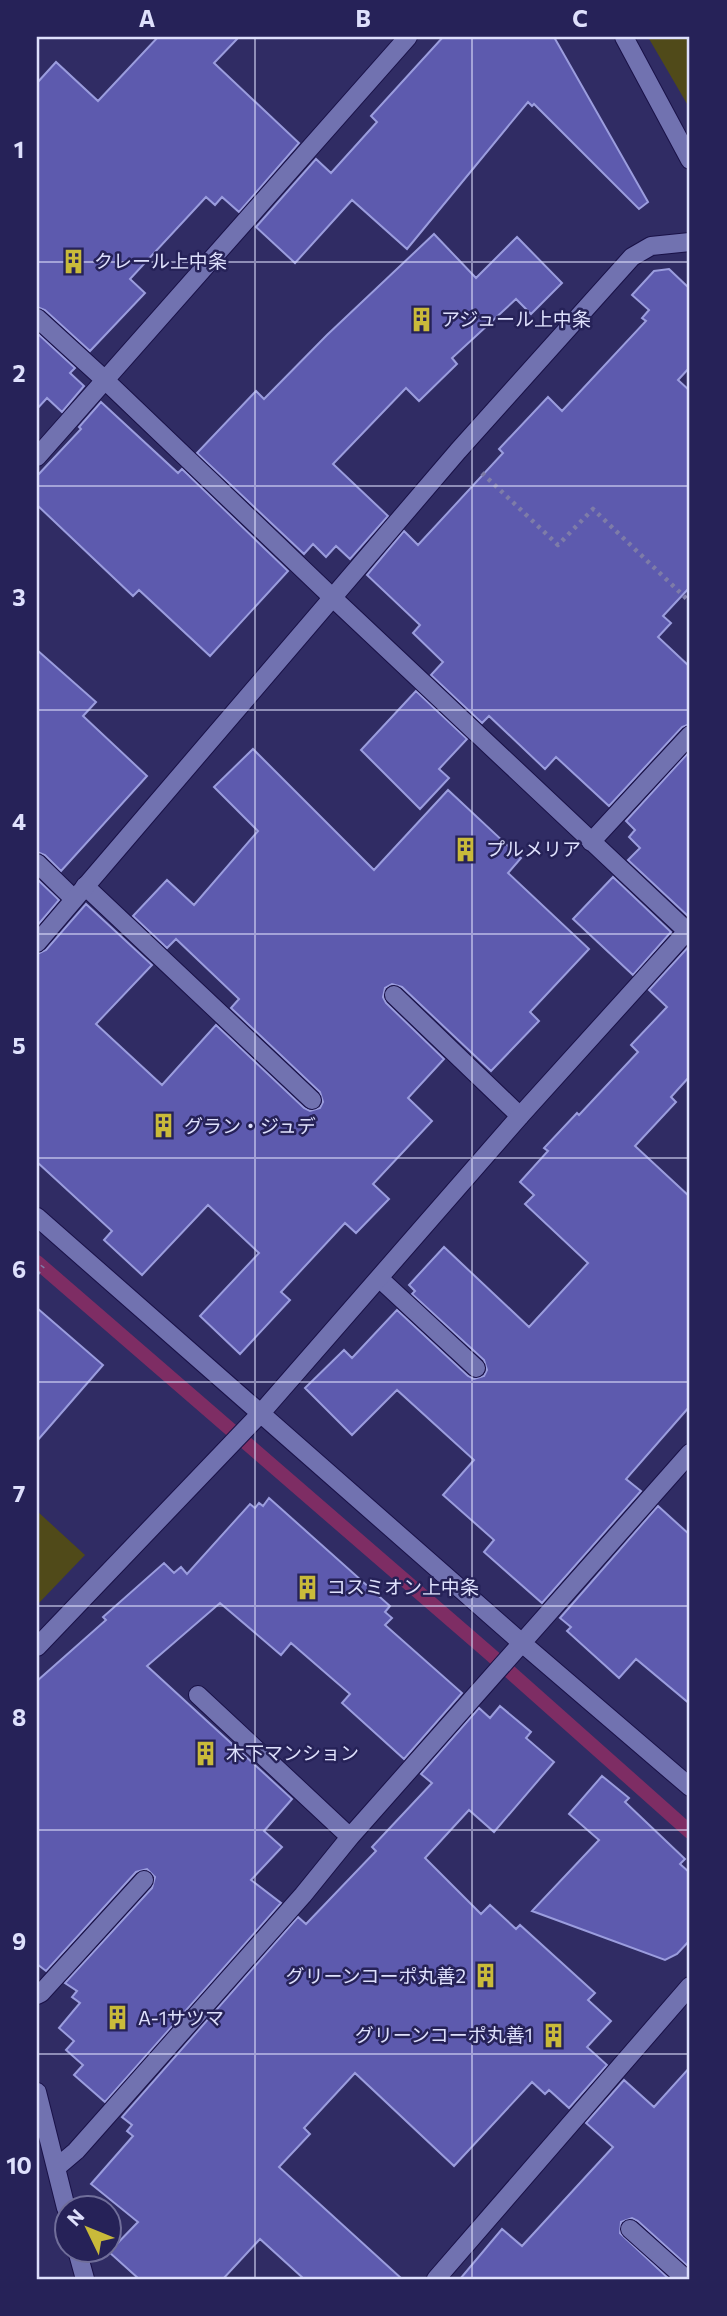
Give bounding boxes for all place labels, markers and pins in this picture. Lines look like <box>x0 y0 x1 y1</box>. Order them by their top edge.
building icon: クレール上中条 <box>60 247 88 275</box>
place label: クレール上中条 <box>94 249 227 272</box>
building icon: アジュール上中条 <box>407 305 435 333</box>
place label: アジュール上中条 <box>441 307 591 330</box>
building icon: プルメリア <box>452 835 480 863</box>
place label: プルメリア <box>486 837 581 860</box>
building icon: グラン・ジュデ <box>150 1112 178 1140</box>
place label: グラン・ジュデ <box>184 1114 316 1137</box>
building icon: コスミオン上中条 <box>293 1573 321 1601</box>
place label: コスミオン上中条 <box>327 1575 479 1598</box>
building icon: 木下マンション <box>192 1739 220 1767</box>
place label: 木下マンション <box>226 1741 359 1764</box>
building icon: グリーンコーポ丸善2 <box>472 1962 500 1990</box>
place label: グリーンコーポ丸善2 <box>285 1964 466 1987</box>
building icon: A-1サツマ <box>104 2004 132 2032</box>
place label: A-1サツマ <box>138 2006 224 2029</box>
building icon: グリーンコーポ丸善1 <box>539 2021 567 2049</box>
place label: グリーンコーポ丸善1 <box>355 2023 533 2046</box>

